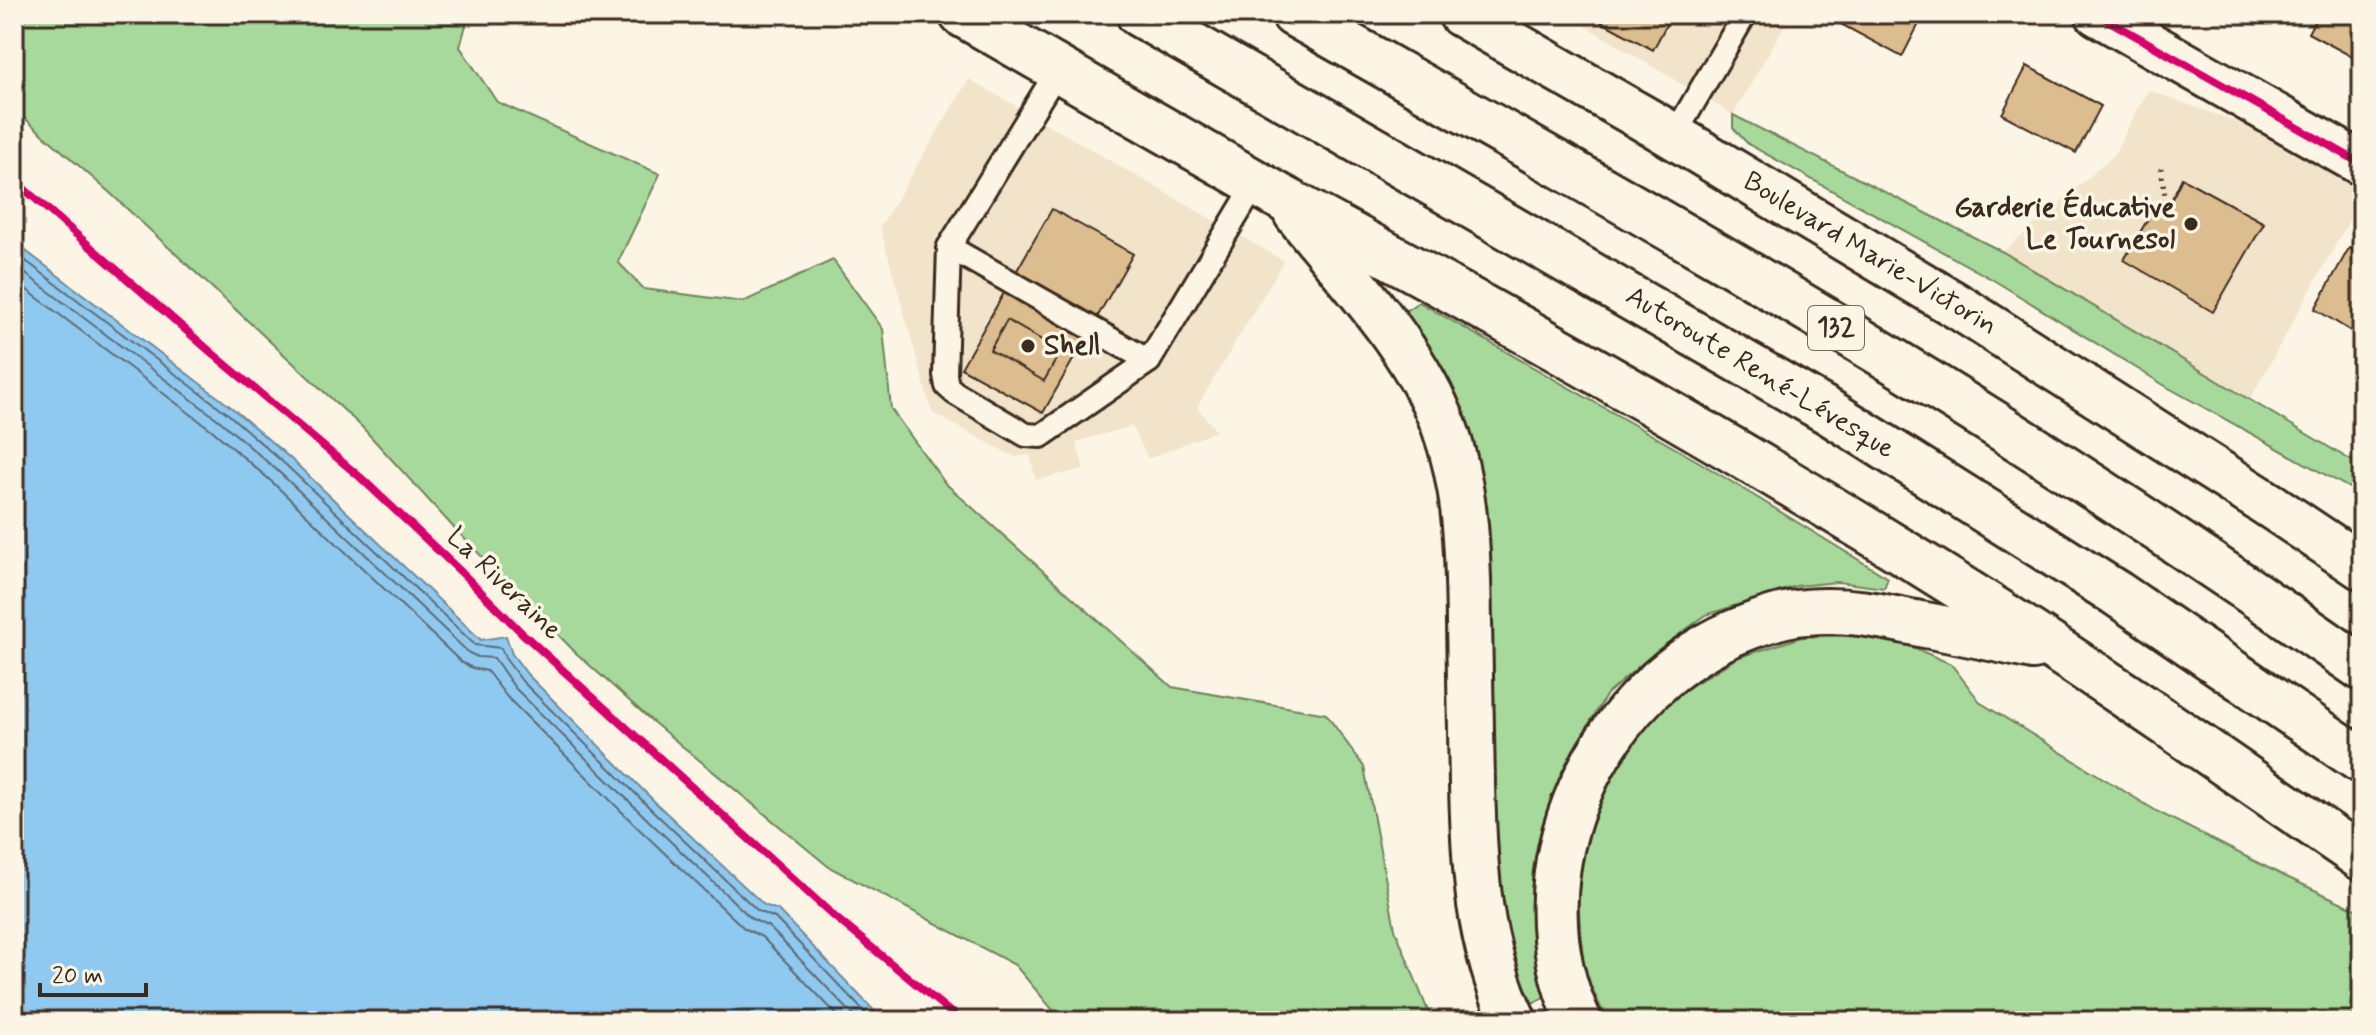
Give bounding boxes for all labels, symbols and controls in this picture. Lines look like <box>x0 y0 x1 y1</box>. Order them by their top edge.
street label: Boulevard Marie-Victorin <box>1736 163 2004 345</box>
place label: Garderie Éducative Le Tournesol <box>1954 188 2175 259</box>
marker: Garderie Éducative Le Tournesol <box>2182 215 2200 233</box>
street label: Autoroute René-Lévesque <box>1619 278 1901 468</box>
road number: 132 <box>1808 306 1864 350</box>
place label: Shell <box>1044 328 1100 365</box>
marker: Shell <box>1019 337 1037 355</box>
street label: La Riveraine <box>438 519 570 649</box>
scale bar <box>40 947 146 997</box>
text: 20 m <box>52 961 103 992</box>

